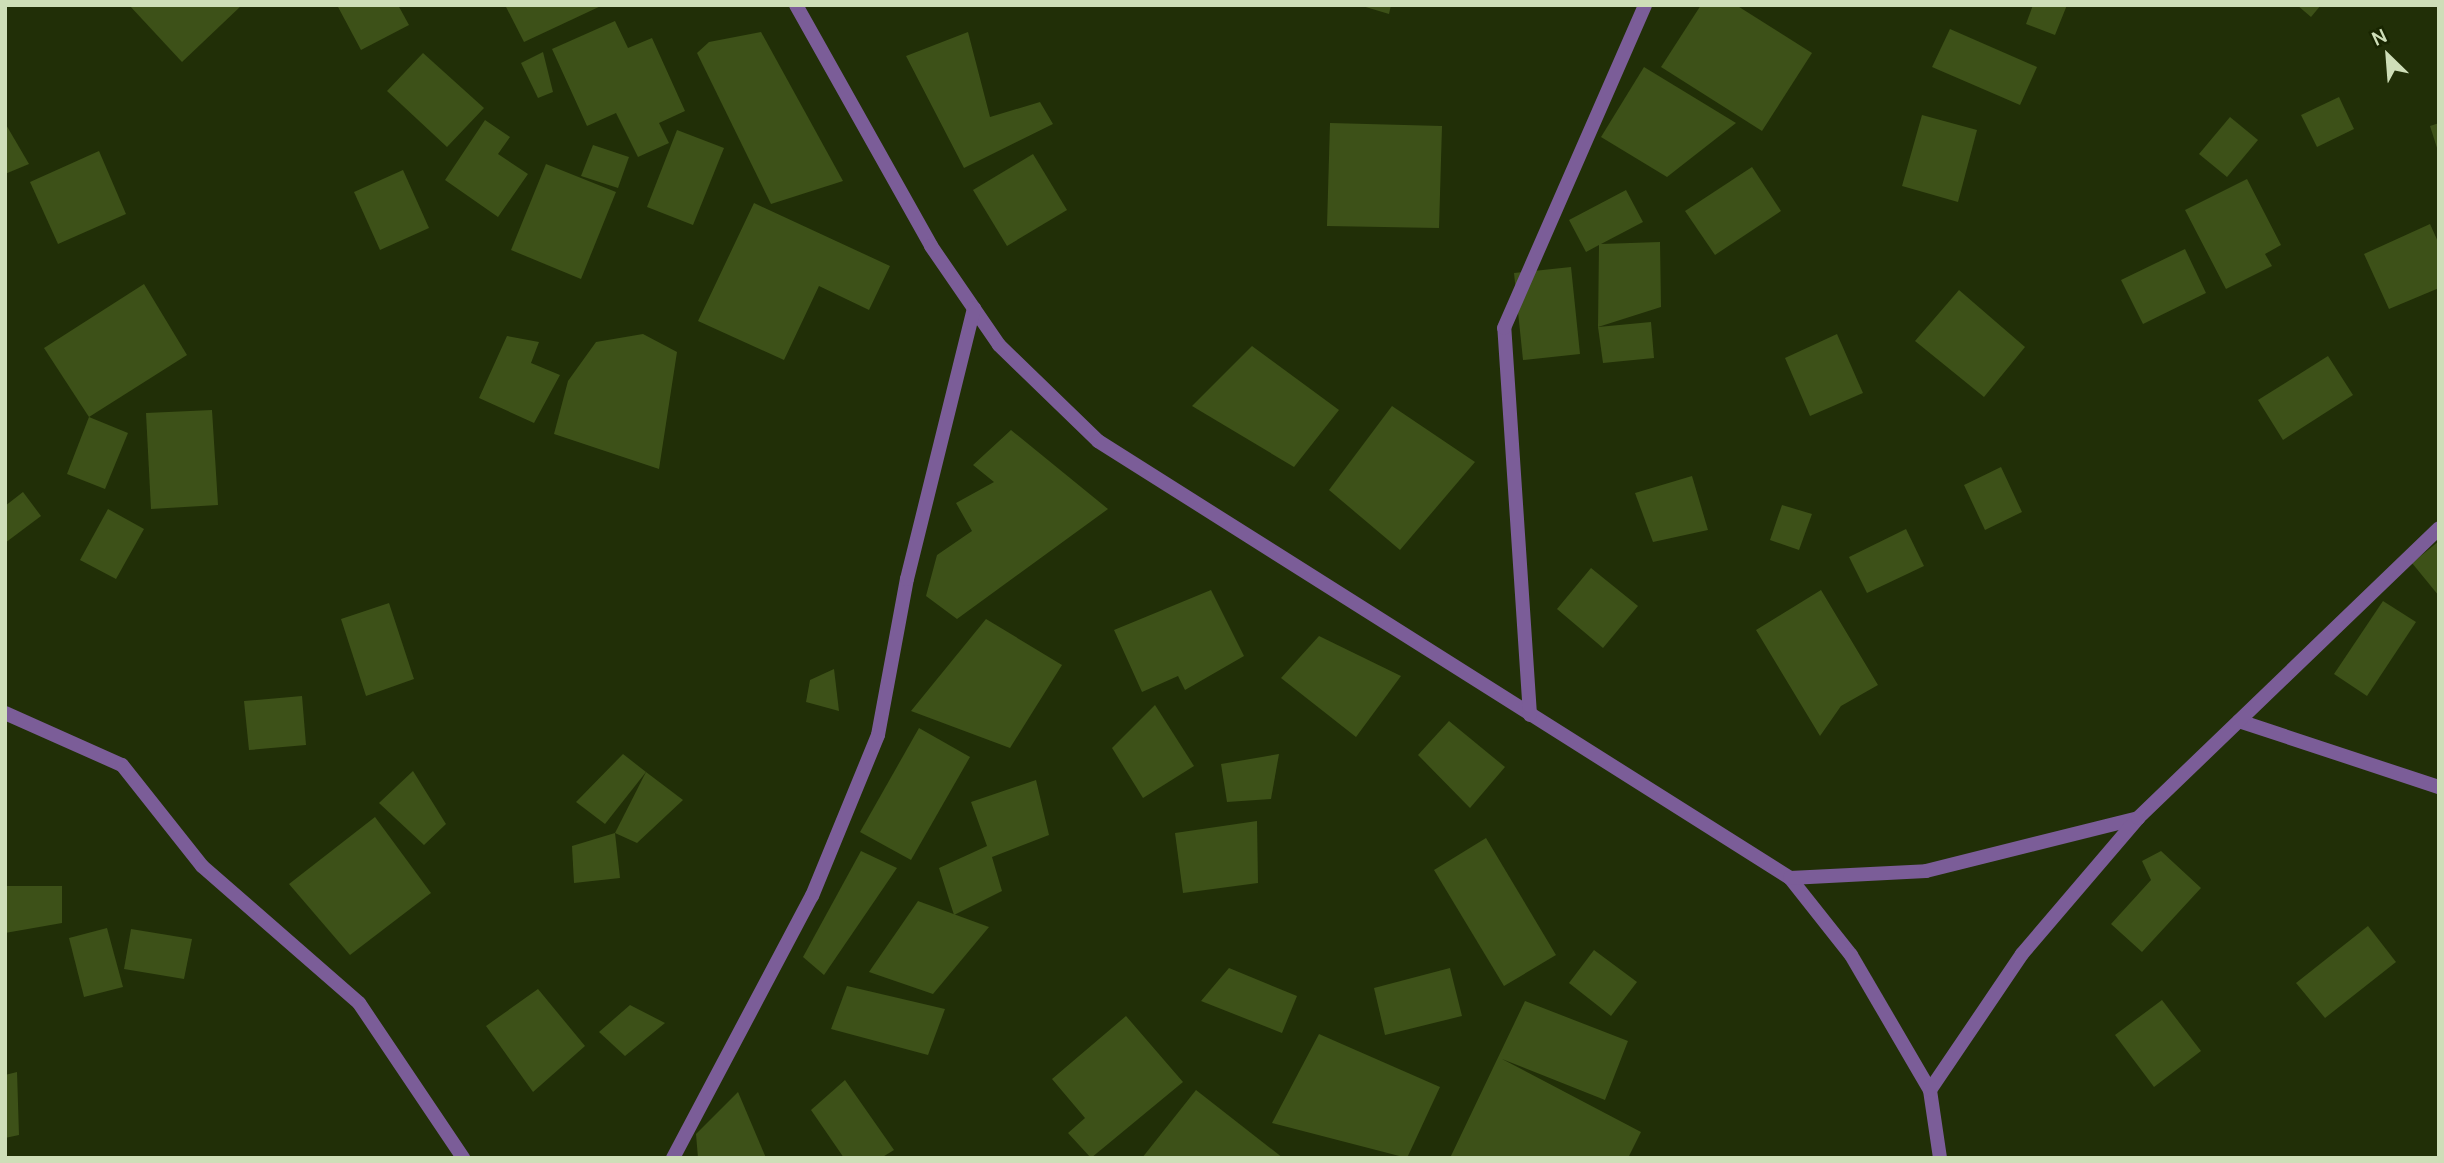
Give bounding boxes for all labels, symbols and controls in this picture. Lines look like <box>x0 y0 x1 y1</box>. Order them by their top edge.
north arrow <box>2353 21 2423 91</box>
text: N <box>2367 22 2391 52</box>

